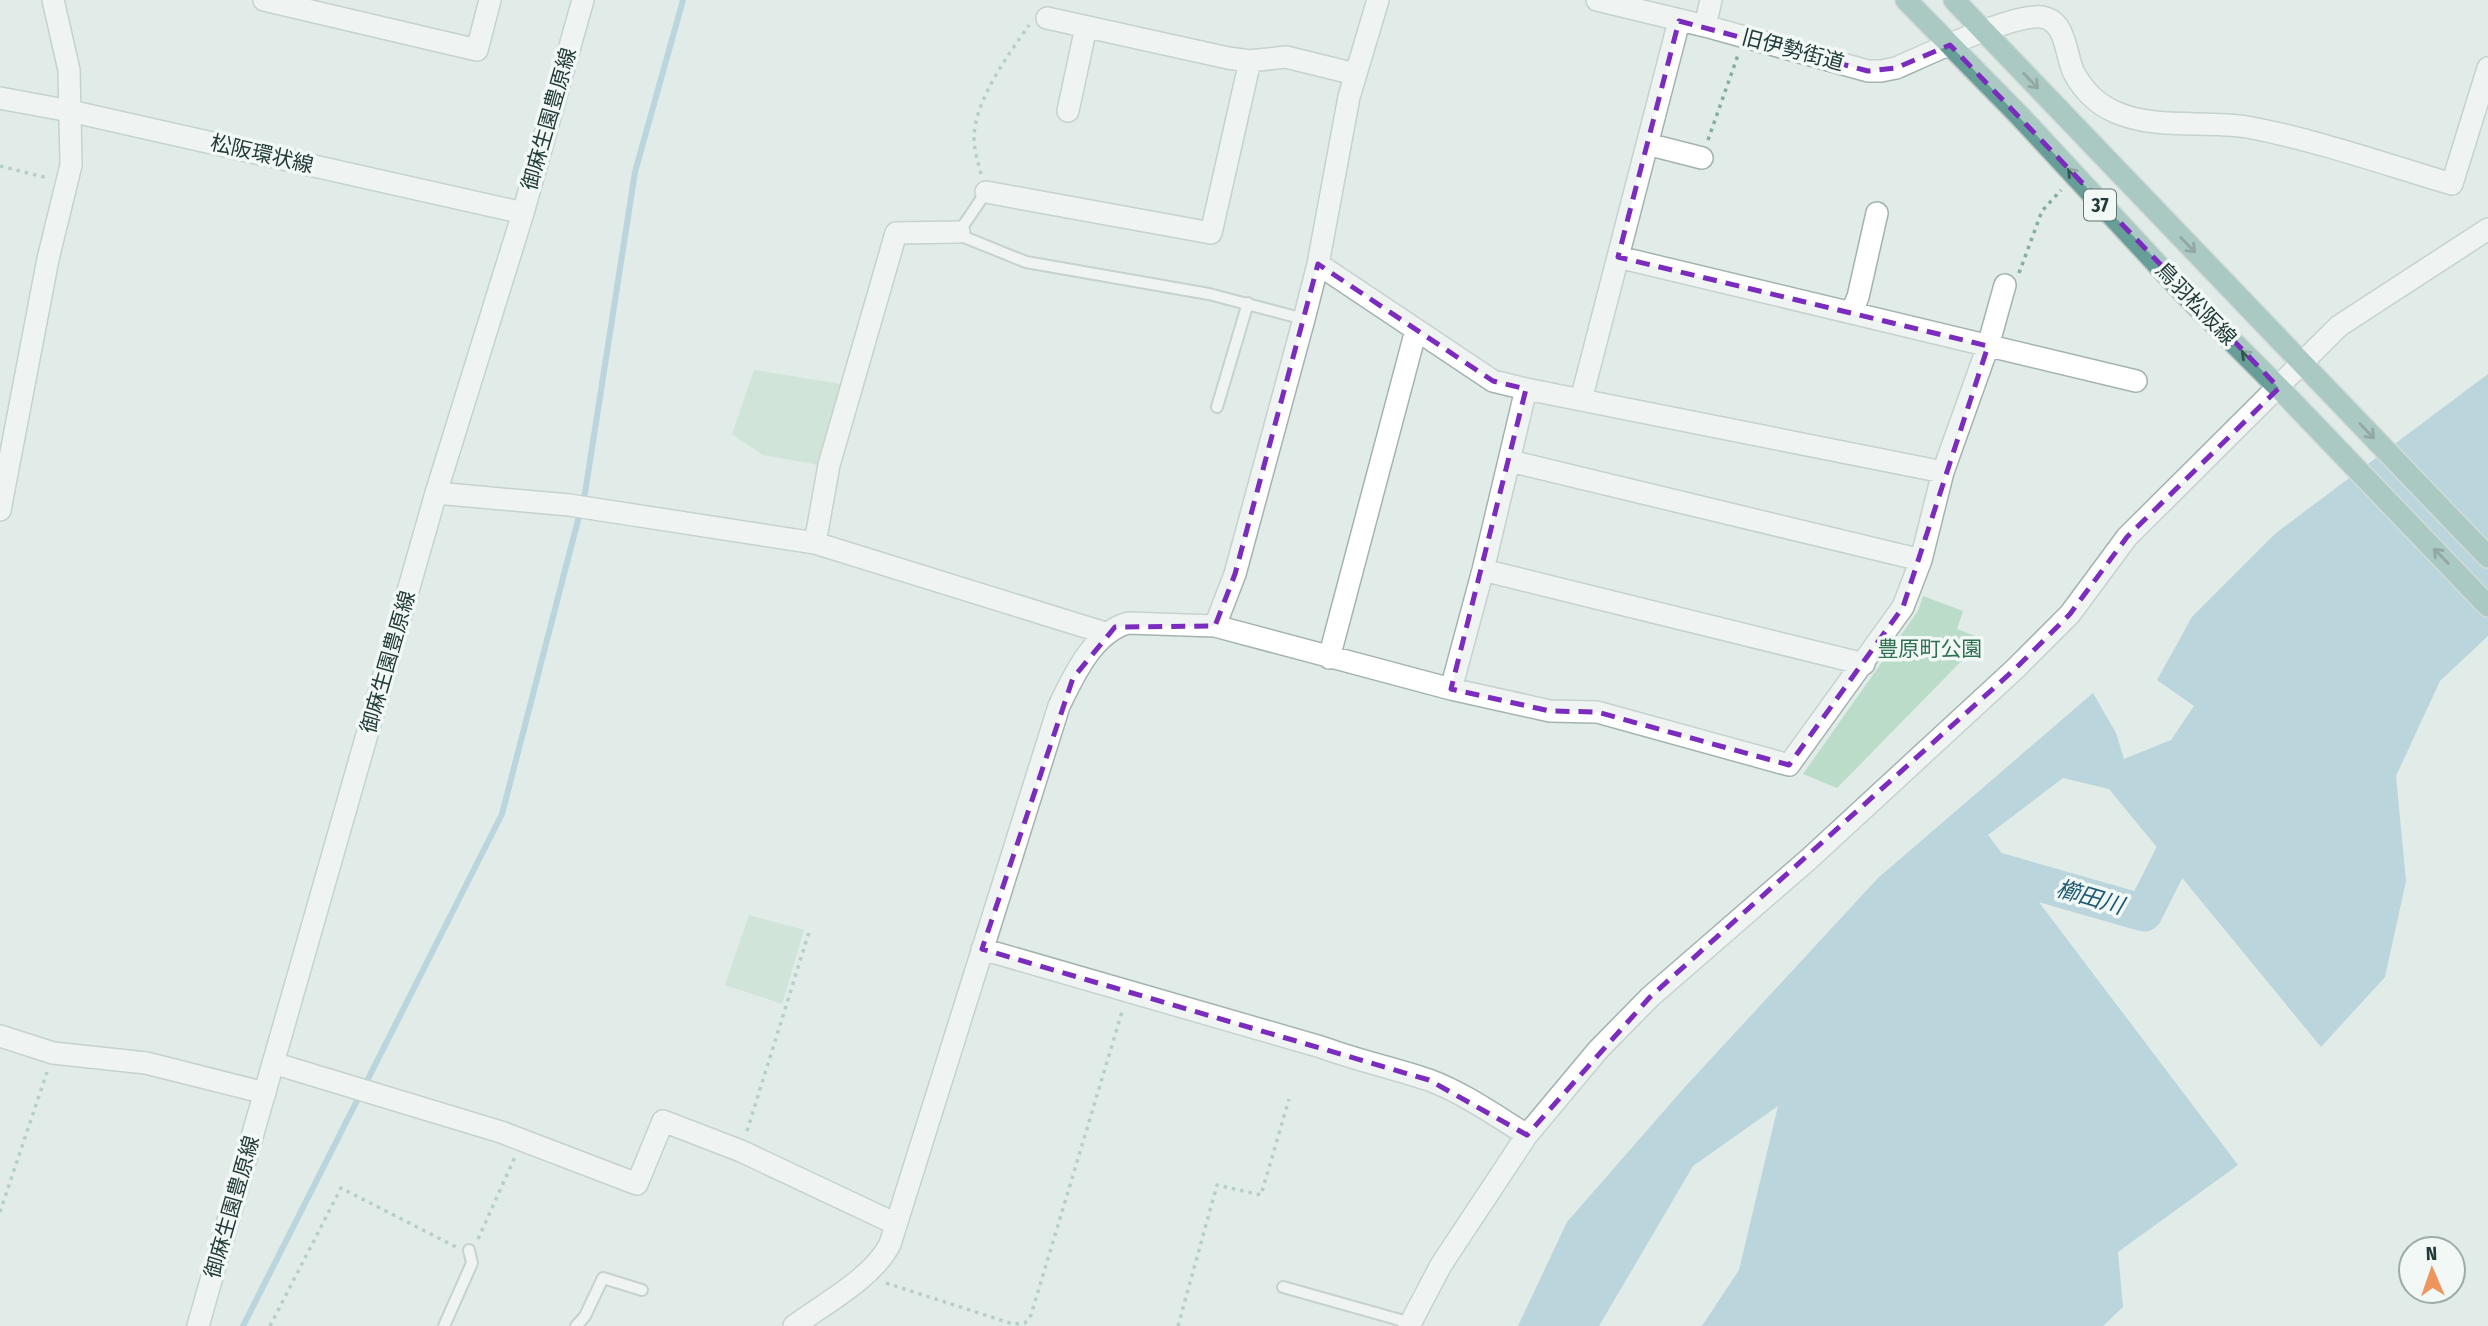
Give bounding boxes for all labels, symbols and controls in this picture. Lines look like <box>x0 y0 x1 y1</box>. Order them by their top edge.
street label: 旧伊勢街道 <box>1739 24 1847 76</box>
street label: 御麻生園豊原線 <box>516 45 582 193</box>
one-way arrow <box>2022 72 2039 89</box>
street label: 松阪環状線 <box>208 130 316 178</box>
one-way arrow <box>2066 168 2083 185</box>
road number: 37 <box>2084 190 2116 220</box>
one-way arrow <box>2180 236 2197 253</box>
street label: 鳥羽松阪線 <box>2150 257 2242 351</box>
one-way arrow <box>2241 349 2258 366</box>
one-way arrow <box>2359 423 2376 440</box>
one-way arrow <box>2432 548 2449 565</box>
street label: 御麻生園豊原線 <box>355 588 421 736</box>
park label: 豊原町公園 <box>1878 636 1983 662</box>
water label: 櫛田川 <box>2053 874 2130 921</box>
street label: 御麻生園豊原線 <box>199 1133 265 1281</box>
north arrow <box>2397 1235 2467 1305</box>
text: N <box>2425 1242 2438 1265</box>

